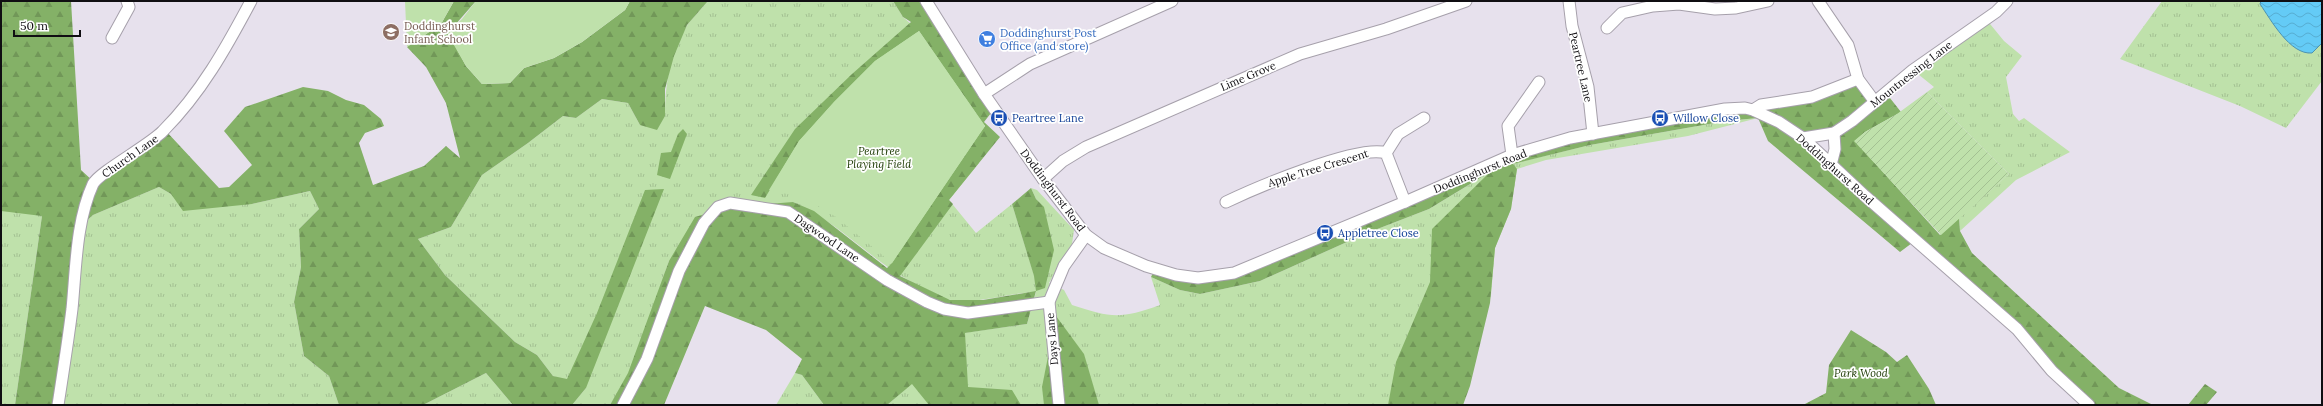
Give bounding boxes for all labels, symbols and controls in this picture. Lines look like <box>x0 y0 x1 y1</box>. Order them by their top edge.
scale bar <box>14 12 80 38</box>
text: 50 m <box>20 18 48 33</box>
place label: Doddinghurst Infant School <box>404 19 476 46</box>
school or university icon: Doddinghurst Infant School <box>381 22 401 42</box>
place label: Doddinghurst Post Office (and store) <box>1000 26 1097 54</box>
supermarket icon: Doddinghurst Post Office (and store) <box>977 29 997 49</box>
street label: Peartree Lane <box>1566 31 1596 104</box>
street label: Mountnessing Lane <box>1867 38 1955 110</box>
street label: Lime Grove <box>1218 58 1278 94</box>
bus stop icon: Peartree Lane <box>989 108 1009 128</box>
bus stop icon: Willow Close <box>1650 108 1670 128</box>
place label: Peartree Lane <box>1012 111 1084 125</box>
place label: Willow Close <box>1673 111 1739 125</box>
street label: Doddinghurst Road <box>1793 130 1877 208</box>
street label: Church Lane <box>99 131 161 181</box>
park label: Peartree Playing Field <box>847 144 912 171</box>
street label: Doddinghurst Road <box>1017 146 1089 234</box>
street label: Apple Tree Crescent <box>1265 146 1371 190</box>
street label: Doddinghurst Road <box>1431 146 1529 196</box>
street label: Dagwood Lane <box>792 211 862 265</box>
bus stop icon: Appletree Close <box>1315 223 1335 243</box>
place label: Appletree Close <box>1337 226 1419 240</box>
street label: Days Lane <box>1043 312 1061 366</box>
park label: Park Wood <box>1834 366 1889 380</box>

